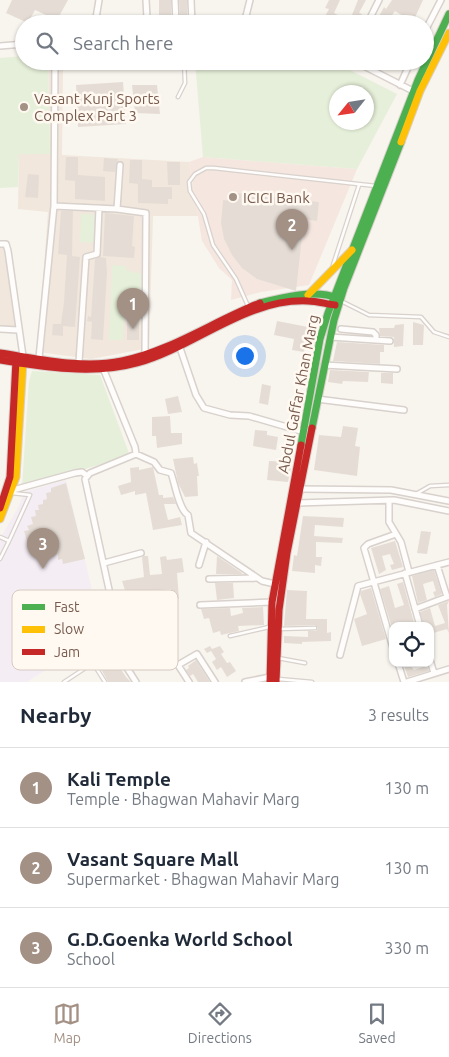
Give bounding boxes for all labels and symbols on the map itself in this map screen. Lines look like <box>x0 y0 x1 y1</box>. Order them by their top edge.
north arrow <box>329 85 374 130</box>
place label: Vasant Kunj Sports Complex Part 3 <box>34 90 160 124</box>
marker: Vasant Kunj Sports Complex Part 3 <box>18 101 30 113</box>
place label: ICICI Bank <box>243 189 310 206</box>
marker: ICICI Bank <box>227 191 239 203</box>
pin: 2 <box>276 209 308 250</box>
pin: 1 <box>117 288 149 329</box>
street label: Abdul Gaffar Khan Marg <box>274 313 322 475</box>
your location <box>232 343 258 369</box>
pin: 3 <box>27 528 59 569</box>
legend <box>12 590 178 670</box>
text: Fast <box>54 599 80 615</box>
text: Slow <box>54 621 84 637</box>
text: Jam <box>54 644 80 660</box>

